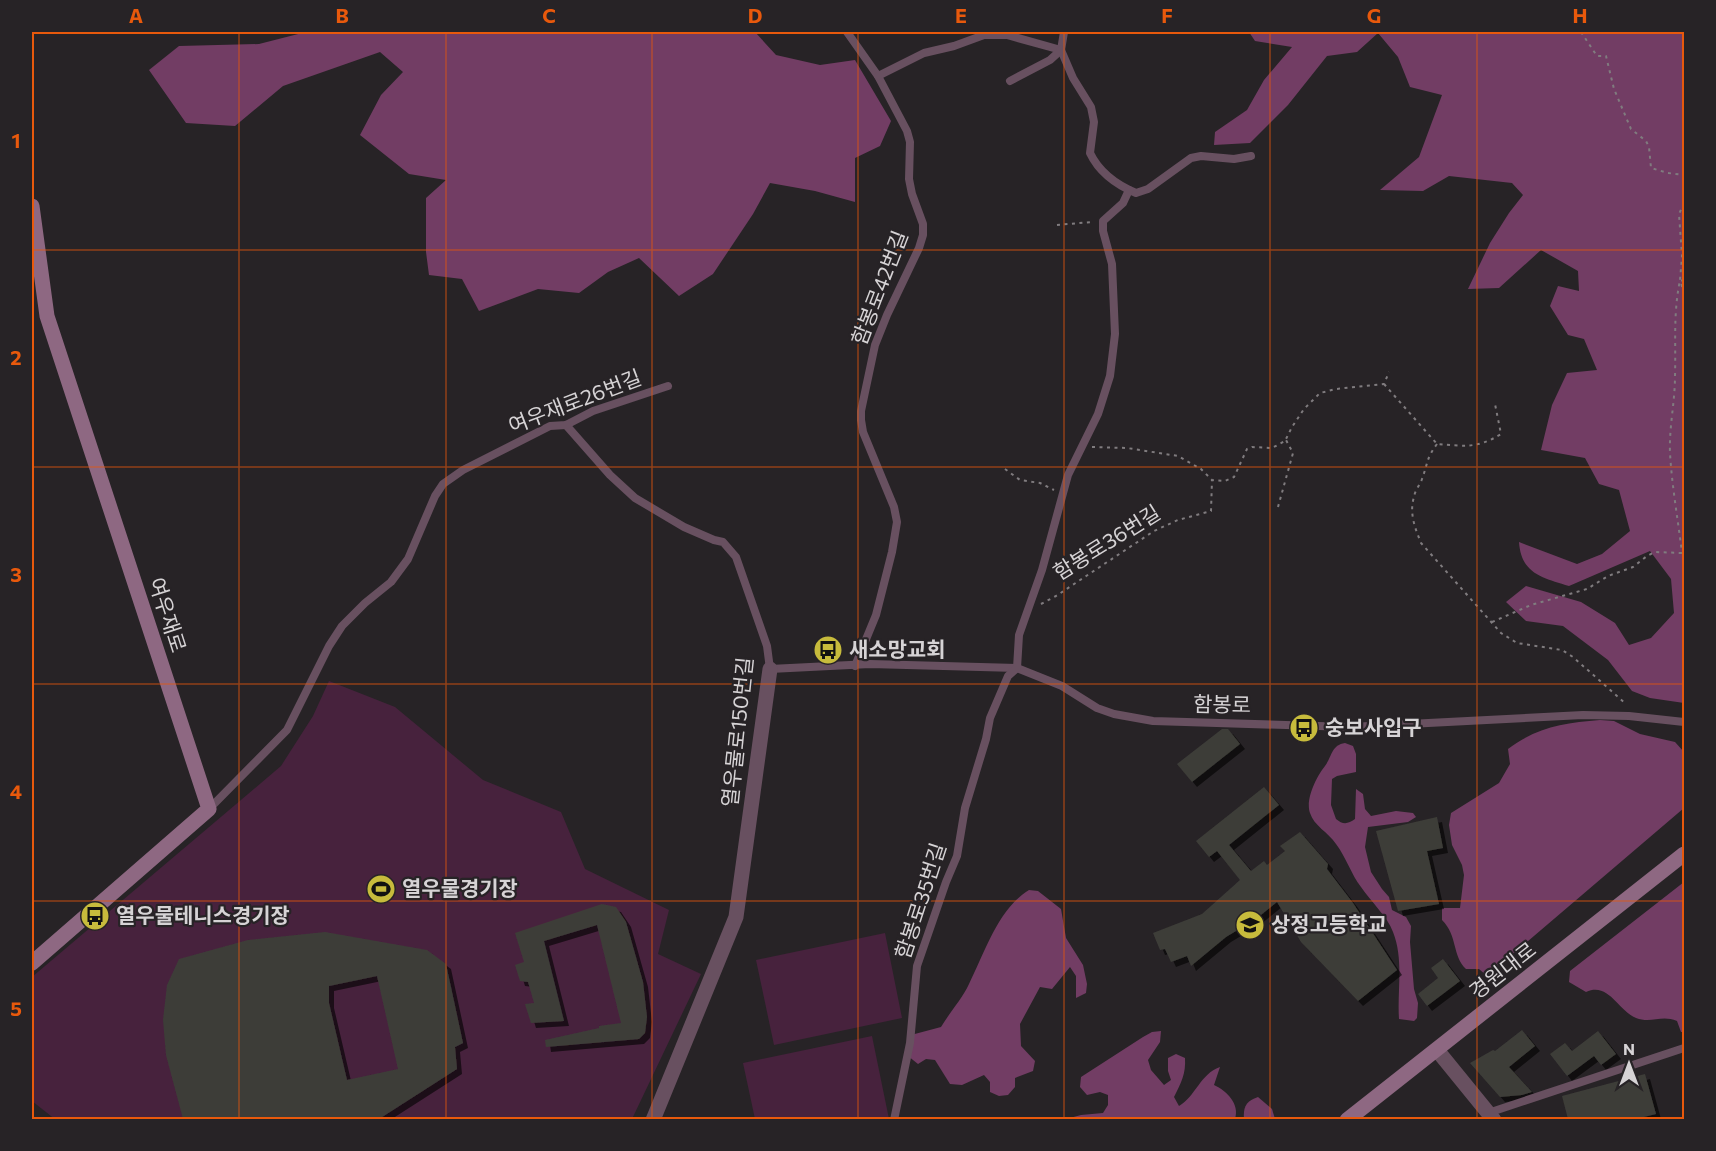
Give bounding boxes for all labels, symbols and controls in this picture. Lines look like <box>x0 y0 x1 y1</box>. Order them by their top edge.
text: A <box>129 3 143 27</box>
text: B <box>335 3 349 27</box>
text: C <box>542 3 556 27</box>
text: D <box>748 3 762 27</box>
text: E <box>955 3 967 27</box>
text: F <box>1161 3 1173 27</box>
text: G <box>1367 3 1381 27</box>
text: H <box>1573 3 1588 27</box>
text: 1 <box>11 128 21 152</box>
street label: 함봉로42번길 <box>845 227 912 348</box>
text: 2 <box>10 345 22 369</box>
street label: 여우재로26번길 <box>505 364 644 437</box>
street label: 함봉로36번길 <box>1048 499 1164 584</box>
text: 3 <box>10 562 22 586</box>
street label: 여우재로 <box>145 574 192 655</box>
bus stop icon: 새소망교회 <box>812 634 844 666</box>
place label: 새소망교회 <box>849 636 946 661</box>
street label: 열우물로150번길 <box>716 656 757 808</box>
street label: 함봉로 <box>1193 690 1251 717</box>
bus stop icon: 숭보사입구 <box>1288 712 1320 744</box>
place label: 숭보사입구 <box>1325 714 1422 739</box>
text: 4 <box>10 779 22 803</box>
street label: 함봉로35번길 <box>889 839 950 962</box>
sports icon: 열우물경기장 <box>365 873 397 905</box>
place label: 열우물경기장 <box>402 875 518 900</box>
bus stop icon: 열우물테니스경기장 <box>79 900 111 932</box>
place label: 열우물테니스경기장 <box>116 902 290 927</box>
school or university icon: 상정고등학교 <box>1234 909 1266 941</box>
place label: 상정고등학교 <box>1271 911 1387 936</box>
street label: 경원대로 <box>1464 936 1540 1003</box>
text: 5 <box>10 996 22 1020</box>
north arrow <box>1599 1034 1659 1094</box>
text: N <box>1623 1039 1635 1058</box>

